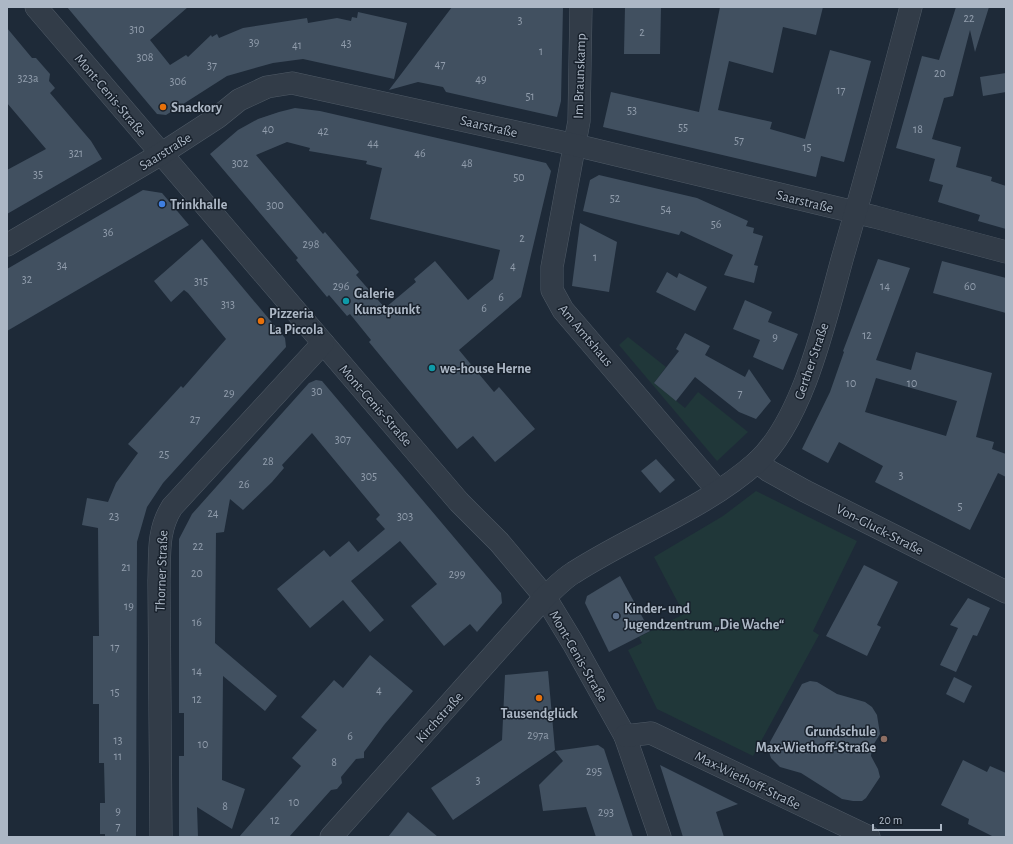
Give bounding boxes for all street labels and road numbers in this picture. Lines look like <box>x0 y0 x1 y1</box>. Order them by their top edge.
street label: Im Braunskamp <box>572 33 588 119</box>
street label: Mont-Cenis-Straße <box>72 52 149 140</box>
street label: Saarstraße <box>459 114 519 140</box>
street label: Saarstraße <box>137 130 194 173</box>
street label: Saarstraße <box>775 188 835 216</box>
street label: Am Amtshaus <box>555 302 615 369</box>
street label: Gerther Straße <box>792 321 832 402</box>
street label: Mont-Cenis-Straße <box>336 362 414 449</box>
street label: Von-Gluck-Straße <box>834 502 926 558</box>
street label: Thorner Straße <box>154 530 170 612</box>
street label: Mont-Cenis-Straße <box>546 608 610 705</box>
street label: Kirchstraße <box>413 690 466 746</box>
street label: Max-Wiethoff-Straße <box>692 749 803 813</box>

